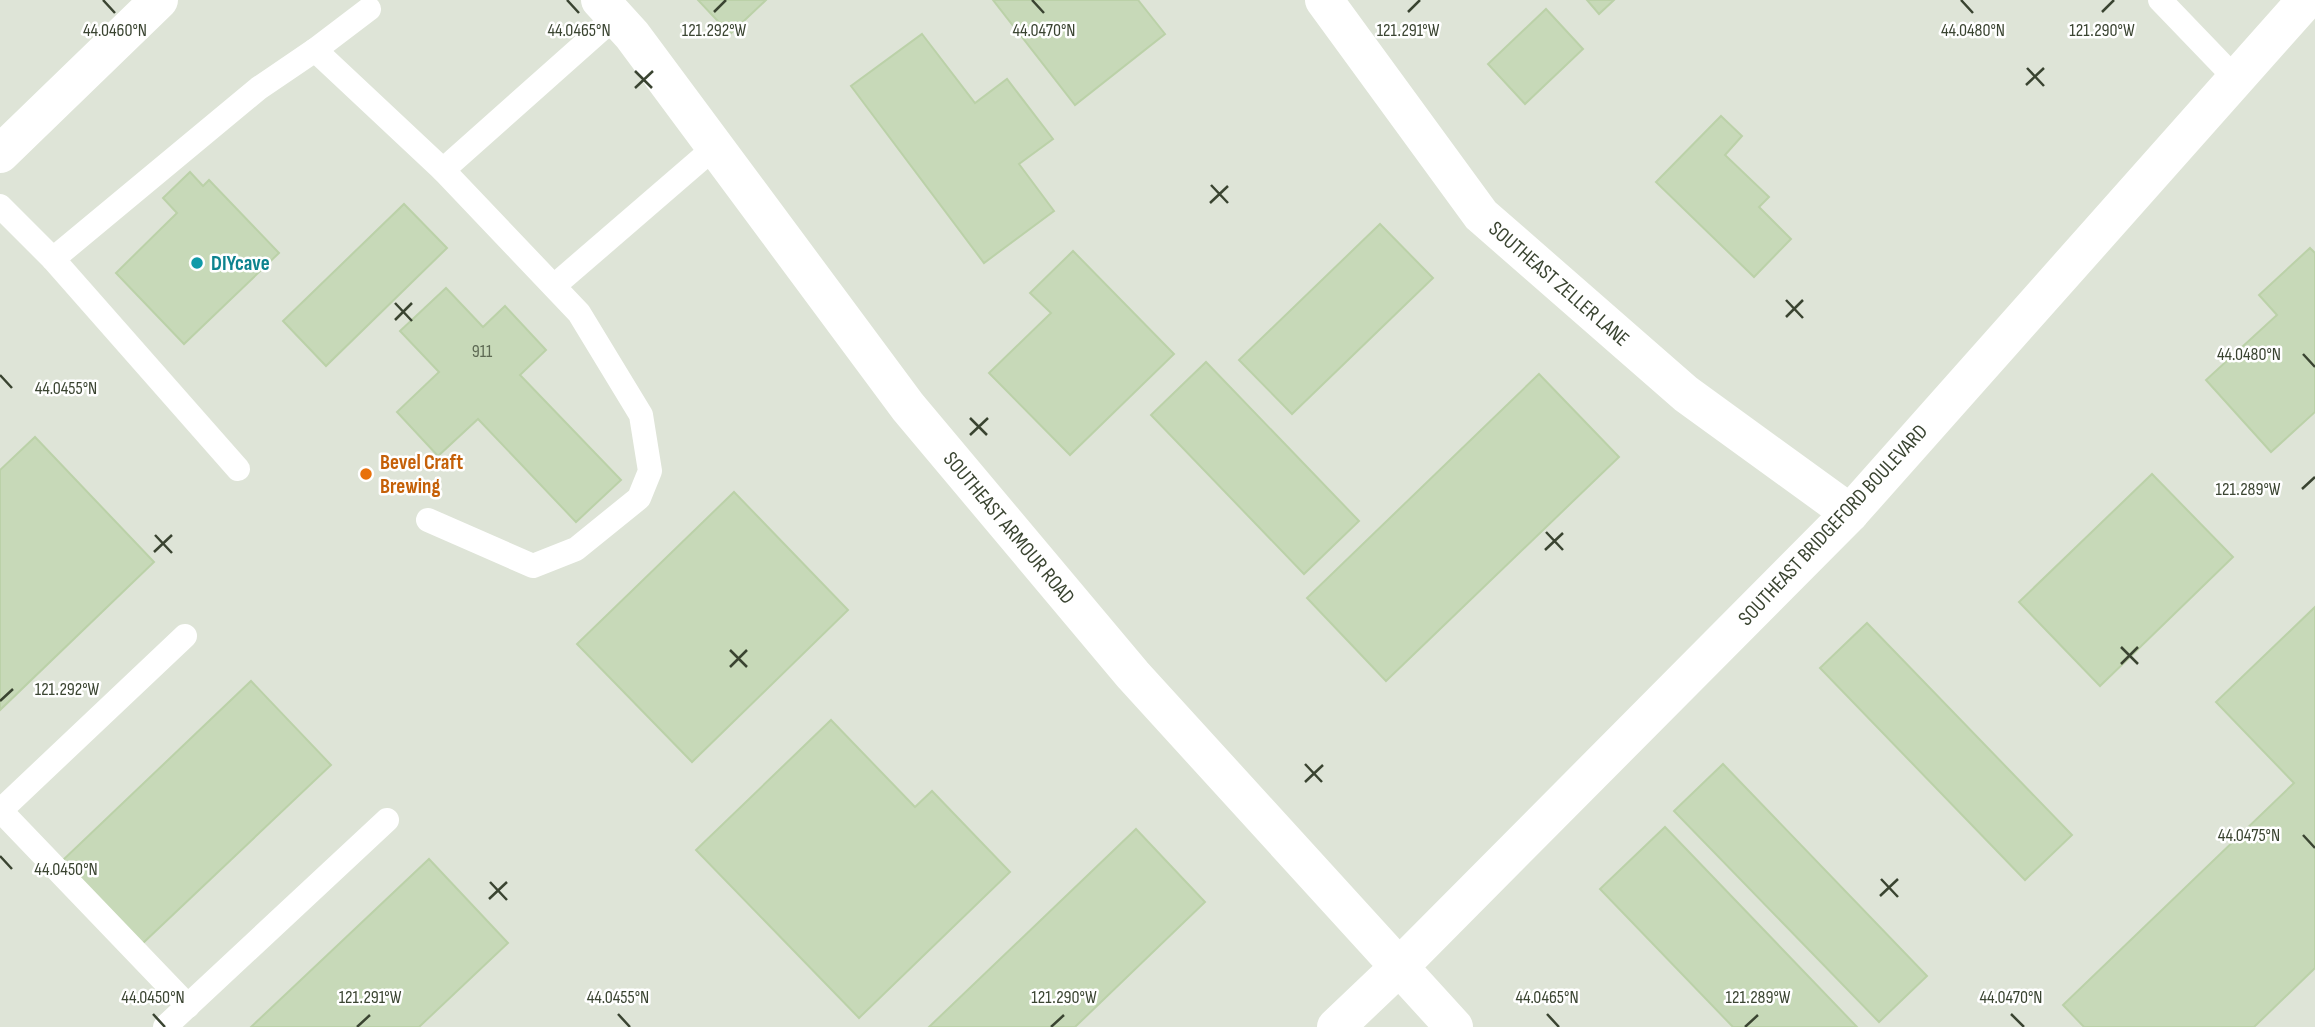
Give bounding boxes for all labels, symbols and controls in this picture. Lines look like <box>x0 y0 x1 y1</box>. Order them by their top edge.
text: 44.0460°N <box>83 20 147 41</box>
text: 44.0465°N <box>547 20 611 41</box>
text: 121.292°W <box>682 20 747 41</box>
text: 44.0470°N <box>1012 20 1076 41</box>
text: 121.291°W <box>1377 20 1440 41</box>
text: 44.0480°N <box>1941 20 2005 41</box>
text: 121.290°W <box>2069 20 2135 41</box>
street label: SOUTHEAST ZELLER LANE <box>1484 216 1634 352</box>
place label: DIYcave <box>211 251 270 276</box>
marker: DIYcave <box>189 255 205 271</box>
house number: 911 <box>472 341 493 362</box>
text: 44.0480°N <box>2217 344 2281 365</box>
text: 44.0455°N <box>35 378 97 399</box>
street label: SOUTHEAST BRIDGEFORD BOULEVARD <box>1733 419 1933 631</box>
street label: SOUTHEAST ARMOUR ROAD <box>938 447 1080 609</box>
place label: Bevel Craft Brewing <box>380 450 463 499</box>
marker: Bevel Craft Brewing <box>358 466 374 482</box>
text: 121.289°W <box>2215 479 2281 500</box>
text: 121.292°W <box>35 679 100 700</box>
text: 44.0475°N <box>2218 825 2280 846</box>
text: 44.0450°N <box>34 859 98 880</box>
text: 44.0450°N <box>121 987 185 1008</box>
text: 121.291°W <box>339 987 402 1008</box>
text: 44.0455°N <box>587 987 649 1008</box>
text: 121.290°W <box>1031 987 1097 1008</box>
text: 44.0465°N <box>1515 987 1579 1008</box>
text: 121.289°W <box>1725 987 1791 1008</box>
text: 44.0470°N <box>1979 987 2043 1008</box>

